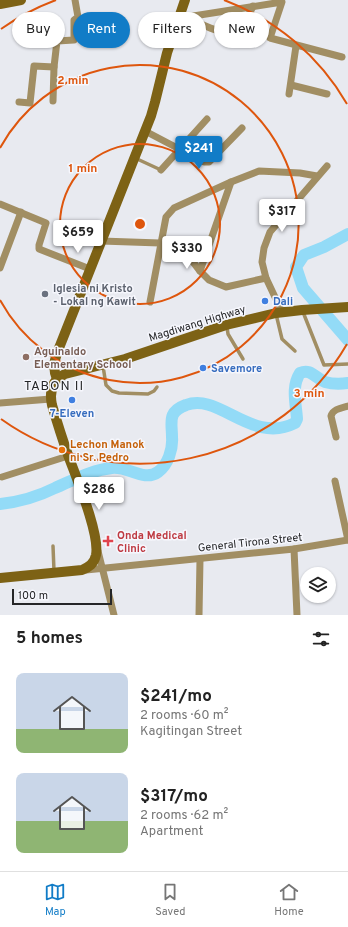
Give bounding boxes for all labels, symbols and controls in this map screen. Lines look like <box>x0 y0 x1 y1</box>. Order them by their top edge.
chip: Buy <box>12 12 65 48</box>
chip: Rent <box>73 12 130 48</box>
chip: Filters <box>138 12 206 48</box>
chip: New <box>214 12 269 48</box>
text: 2 min <box>57 73 89 89</box>
pin: $241 <box>175 136 223 170</box>
text: $241 <box>184 141 214 157</box>
text: 1 min <box>69 161 97 177</box>
pin: $317 <box>258 199 306 233</box>
text: $317 <box>268 204 296 220</box>
centre of rings <box>133 217 147 231</box>
pin: $659 <box>54 220 102 254</box>
text: $659 <box>62 225 94 241</box>
pin: $330 <box>163 236 211 270</box>
text: $330 <box>171 241 203 257</box>
place label: Iglesia ni Kristo - Lokal ng Kawit <box>53 282 136 309</box>
marker: Iglesia ni Kristo - Lokal ng Kawit <box>40 289 50 299</box>
place label: Dali <box>273 295 293 309</box>
marker: Dali <box>260 296 270 306</box>
street label: Magdiwang Highway <box>147 303 248 345</box>
place label: Aguinaldo Elementary School <box>34 345 131 372</box>
marker: Aguinaldo Elementary School <box>21 352 31 362</box>
place label: Savemore <box>211 362 262 376</box>
marker: Savemore <box>198 363 208 373</box>
district label: TABON II <box>24 379 84 395</box>
text: 3 min <box>293 386 325 402</box>
marker: 7-Eleven <box>67 395 77 405</box>
place label: 7-Eleven <box>50 407 94 421</box>
place label: Lechon Manok ni Sr. Pedro <box>70 438 145 465</box>
marker: Lechon Manok ni Sr. Pedro <box>57 445 67 455</box>
pin: $286 <box>75 477 123 511</box>
text: $286 <box>83 482 115 498</box>
place label: Onda Medical Clinic <box>117 529 187 556</box>
street label: General Tirona Street <box>197 531 303 555</box>
marker: Onda Medical Clinic <box>102 535 114 547</box>
map controls <box>300 567 336 603</box>
button: layers <box>300 567 336 603</box>
scale bar <box>12 587 112 606</box>
text: 100 m <box>18 589 48 603</box>
text: 5 homes <box>16 628 83 650</box>
icon: filters <box>310 628 332 650</box>
text: $241/mo <box>140 686 212 708</box>
icon: home <box>48 689 96 737</box>
text: 2 rooms · 60 m² <box>140 708 229 724</box>
text: Kagitingan Street <box>140 724 242 740</box>
text: $317/mo <box>140 786 208 808</box>
icon: home <box>48 789 96 837</box>
text: 2 rooms · 62 m² <box>140 808 228 824</box>
text: Apartment <box>140 824 203 840</box>
tab: Map <box>44 881 66 919</box>
tab: Saved <box>155 881 186 919</box>
tab: Home <box>274 881 304 919</box>

